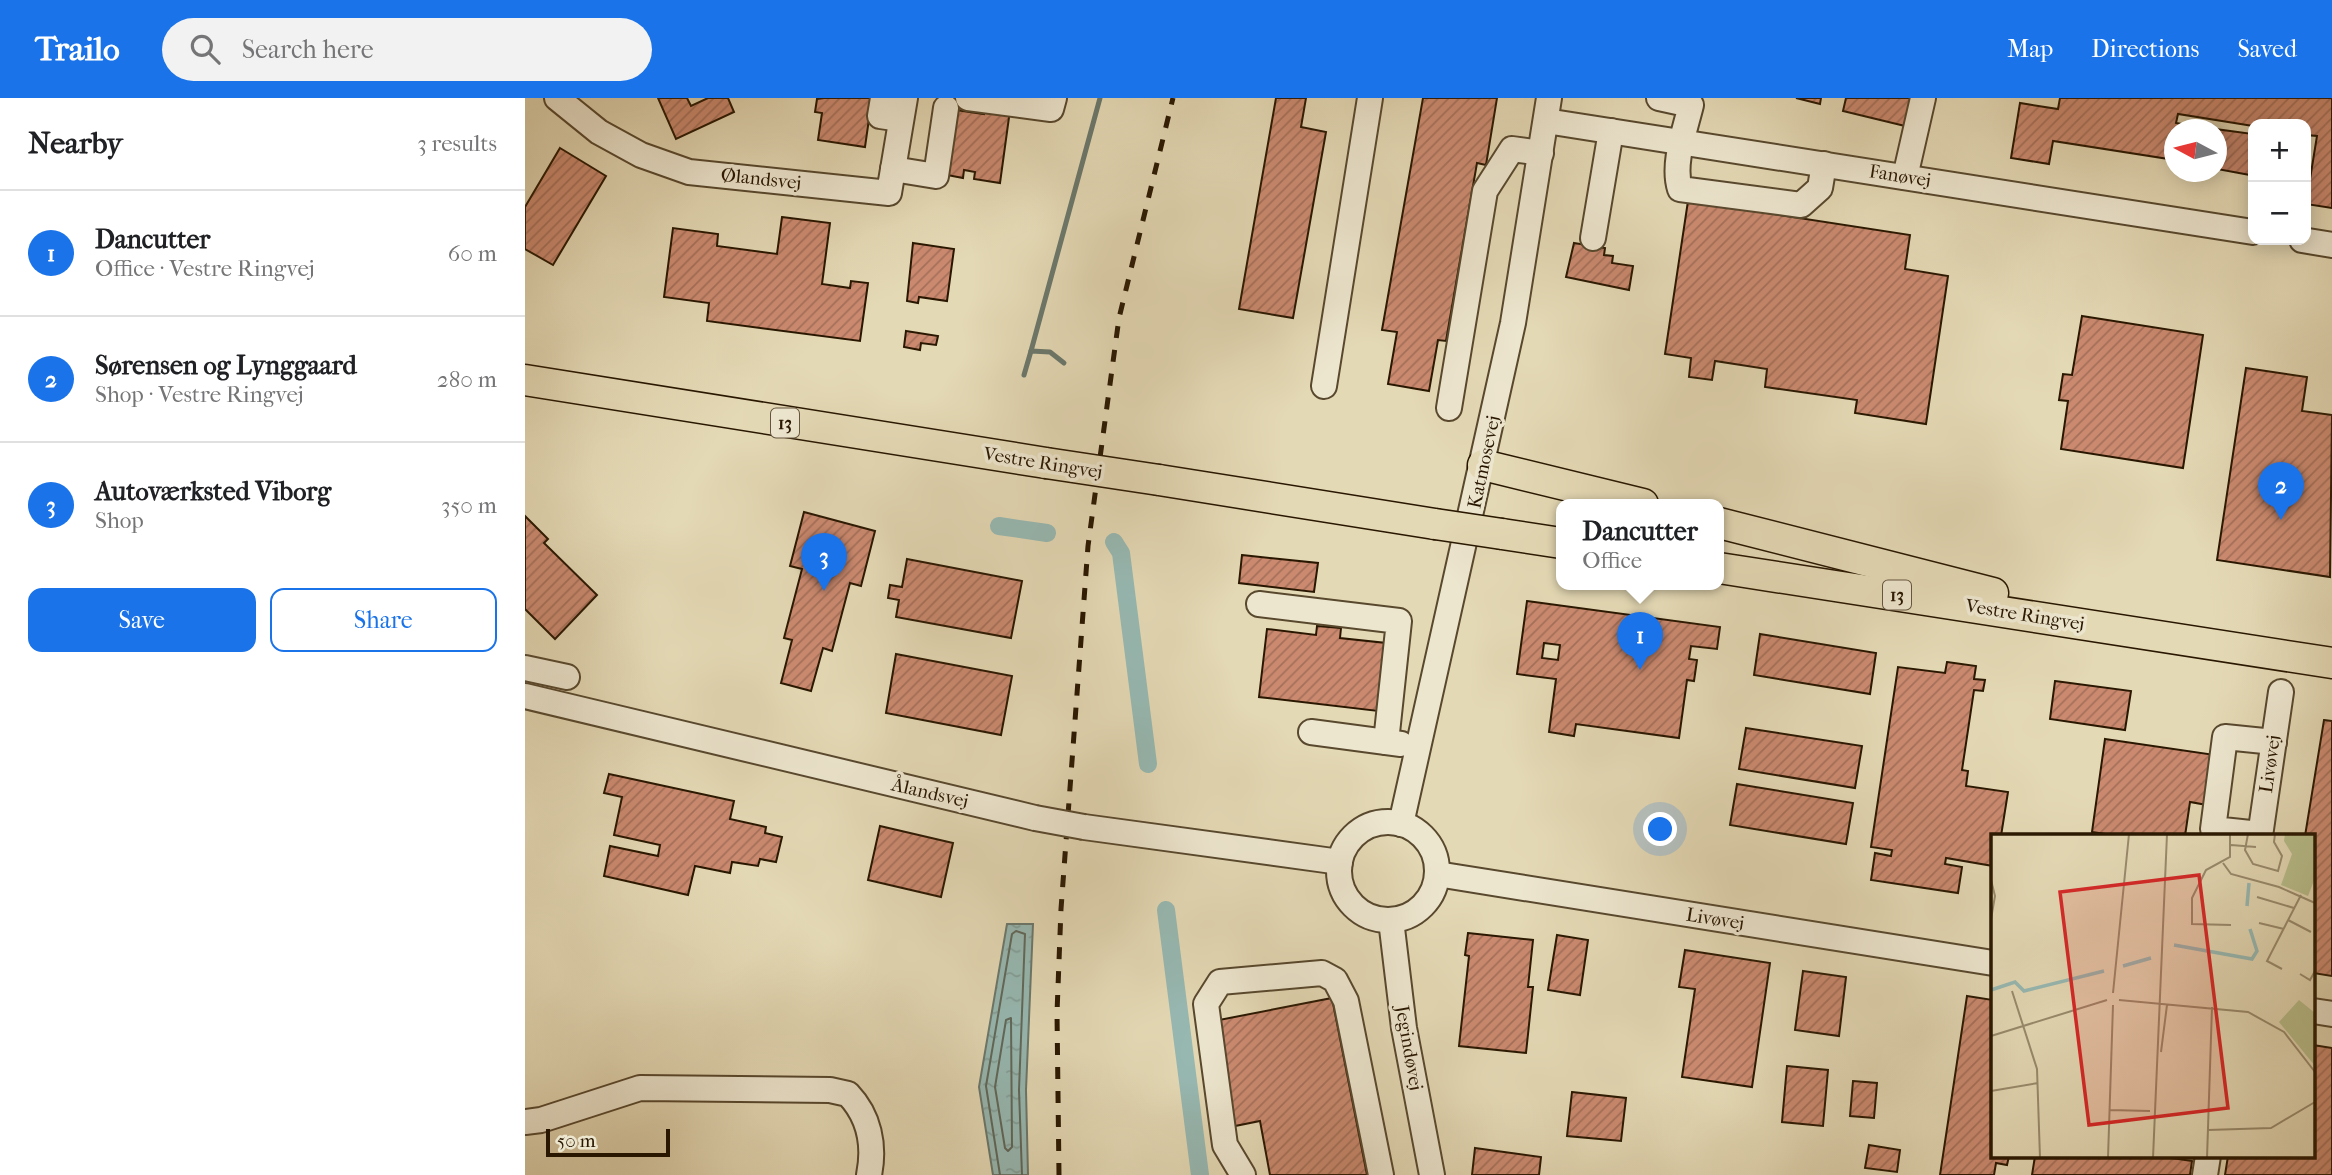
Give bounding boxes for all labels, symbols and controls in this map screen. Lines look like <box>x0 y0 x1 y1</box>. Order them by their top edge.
search box <box>162 18 652 81</box>
text: Trailo <box>35 30 120 69</box>
icon: search <box>186 30 224 68</box>
text: Search here <box>242 34 374 65</box>
text: Map <box>2007 35 2053 63</box>
text: Directions <box>2091 35 2199 63</box>
text: Saved <box>2237 35 2297 63</box>
north arrow <box>2164 119 2227 182</box>
map controls <box>2248 119 2311 245</box>
button: + <box>2248 119 2311 182</box>
text: Nearby <box>28 126 123 161</box>
text: 3 results <box>417 130 497 157</box>
street label: Fanøvej <box>1867 160 1933 192</box>
street label: Ølandsvej <box>720 164 802 194</box>
button: − <box>2248 182 2311 245</box>
text: Dancutter <box>95 224 210 255</box>
text: 1 <box>47 240 55 267</box>
text: 60 m <box>448 240 497 267</box>
text: Office · Vestre Ringvej <box>95 255 315 282</box>
text: Sørensen og Lynggaard <box>95 350 357 381</box>
text: 2 <box>45 366 57 393</box>
text: 280 m <box>437 366 497 393</box>
text: Shop · Vestre Ringvej <box>95 381 304 408</box>
road number: 13 <box>771 408 799 438</box>
street label: Katmosevej <box>1463 413 1505 511</box>
street label: Vestre Ringvej <box>981 443 1104 483</box>
pin: 2 <box>2258 462 2304 520</box>
text: Autoværksted Viborg <box>95 476 331 507</box>
text: 3 <box>46 492 56 519</box>
text: 350 m <box>441 492 497 519</box>
popup <box>1556 499 1724 590</box>
text: Shop <box>95 507 144 534</box>
text: Dancutter <box>1582 516 1698 547</box>
pin: 3 <box>801 533 847 591</box>
text: Office <box>1582 547 1642 574</box>
road number: 13 <box>1883 580 1911 610</box>
button: Save <box>28 588 256 652</box>
button: Share <box>270 588 497 652</box>
street label: Vestre Ringvej <box>1963 595 2086 635</box>
pin: 1 <box>1617 612 1663 670</box>
street label: Livøvej <box>2255 733 2285 795</box>
street label: Ålandsvej <box>889 773 971 812</box>
your location <box>1643 812 1677 846</box>
inset map <box>1991 834 2315 1158</box>
street label: Livøvej <box>1684 904 1746 934</box>
street label: Jegindøvej <box>1390 1002 1427 1092</box>
scale bar <box>546 1126 670 1158</box>
text: 50 m <box>557 1130 596 1152</box>

